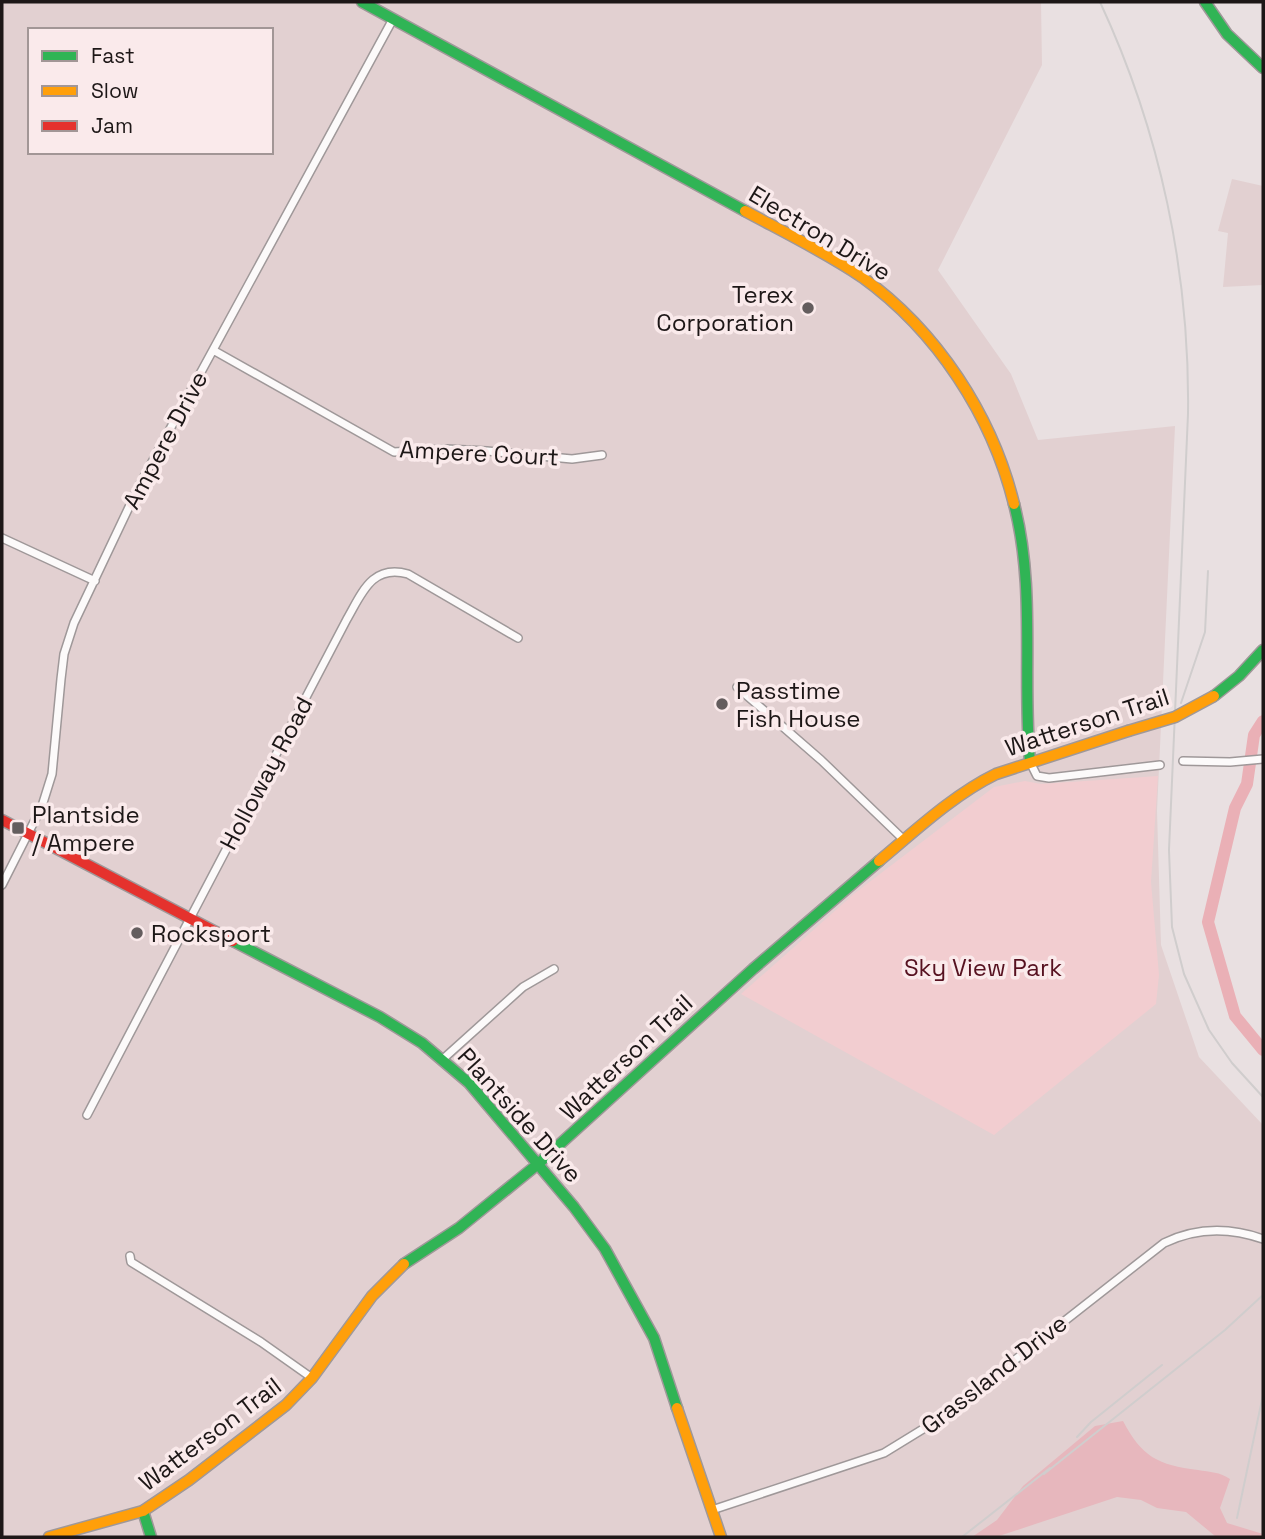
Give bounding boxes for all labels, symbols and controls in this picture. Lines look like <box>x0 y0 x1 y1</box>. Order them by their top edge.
legend <box>28 28 273 154</box>
text: Fast <box>91 42 135 69</box>
text: Slow <box>91 77 139 104</box>
text: Jam <box>91 112 133 139</box>
street label: Electron Drive <box>743 178 897 288</box>
place label: Terex Corporation <box>656 279 794 338</box>
marker: Terex Corporation <box>800 300 816 316</box>
street label: Ampere Drive <box>116 366 214 514</box>
street label: Ampere Court <box>399 433 559 473</box>
place label: Passtime Fish House <box>736 675 861 734</box>
street label: Watterson Trail <box>1001 681 1173 763</box>
street label: Holloway Road <box>213 691 319 855</box>
marker: Passtime Fish House <box>714 696 730 712</box>
place label: Plantside / Ampere <box>32 799 140 858</box>
marker: Plantside / Ampere <box>10 820 26 836</box>
place label: Rocksport <box>151 918 271 949</box>
marker: Rocksport <box>129 925 145 941</box>
park label: Sky View Park <box>904 952 1062 983</box>
street label: Watterson Trail <box>553 987 699 1127</box>
street label: Plantside Drive <box>451 1041 589 1189</box>
street label: Grassland Drive <box>915 1307 1073 1441</box>
street label: Watterson Trail <box>133 1370 287 1498</box>

